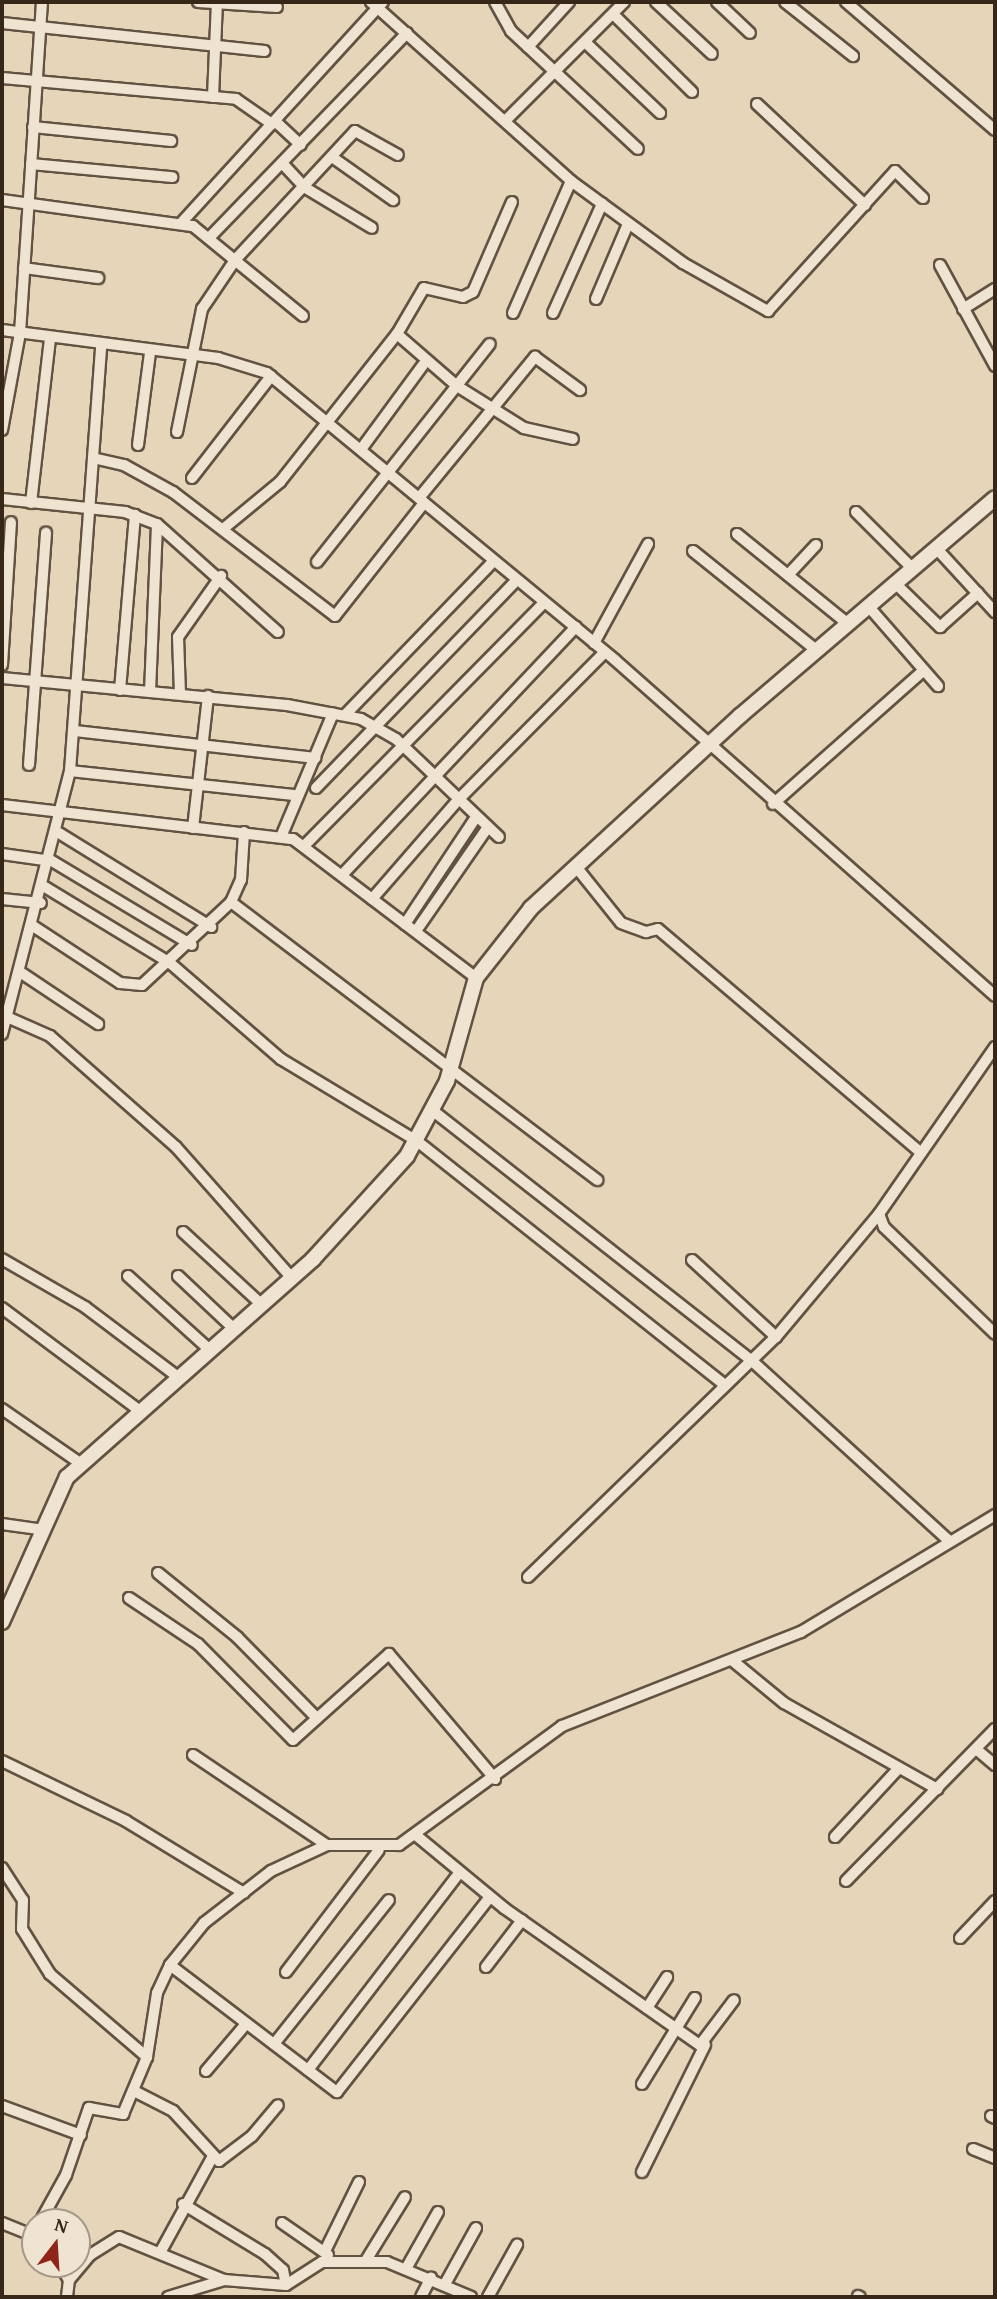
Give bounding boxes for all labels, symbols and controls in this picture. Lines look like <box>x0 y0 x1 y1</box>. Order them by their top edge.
north arrow <box>21 2208 91 2278</box>
text: N <box>51 2210 72 2240</box>

